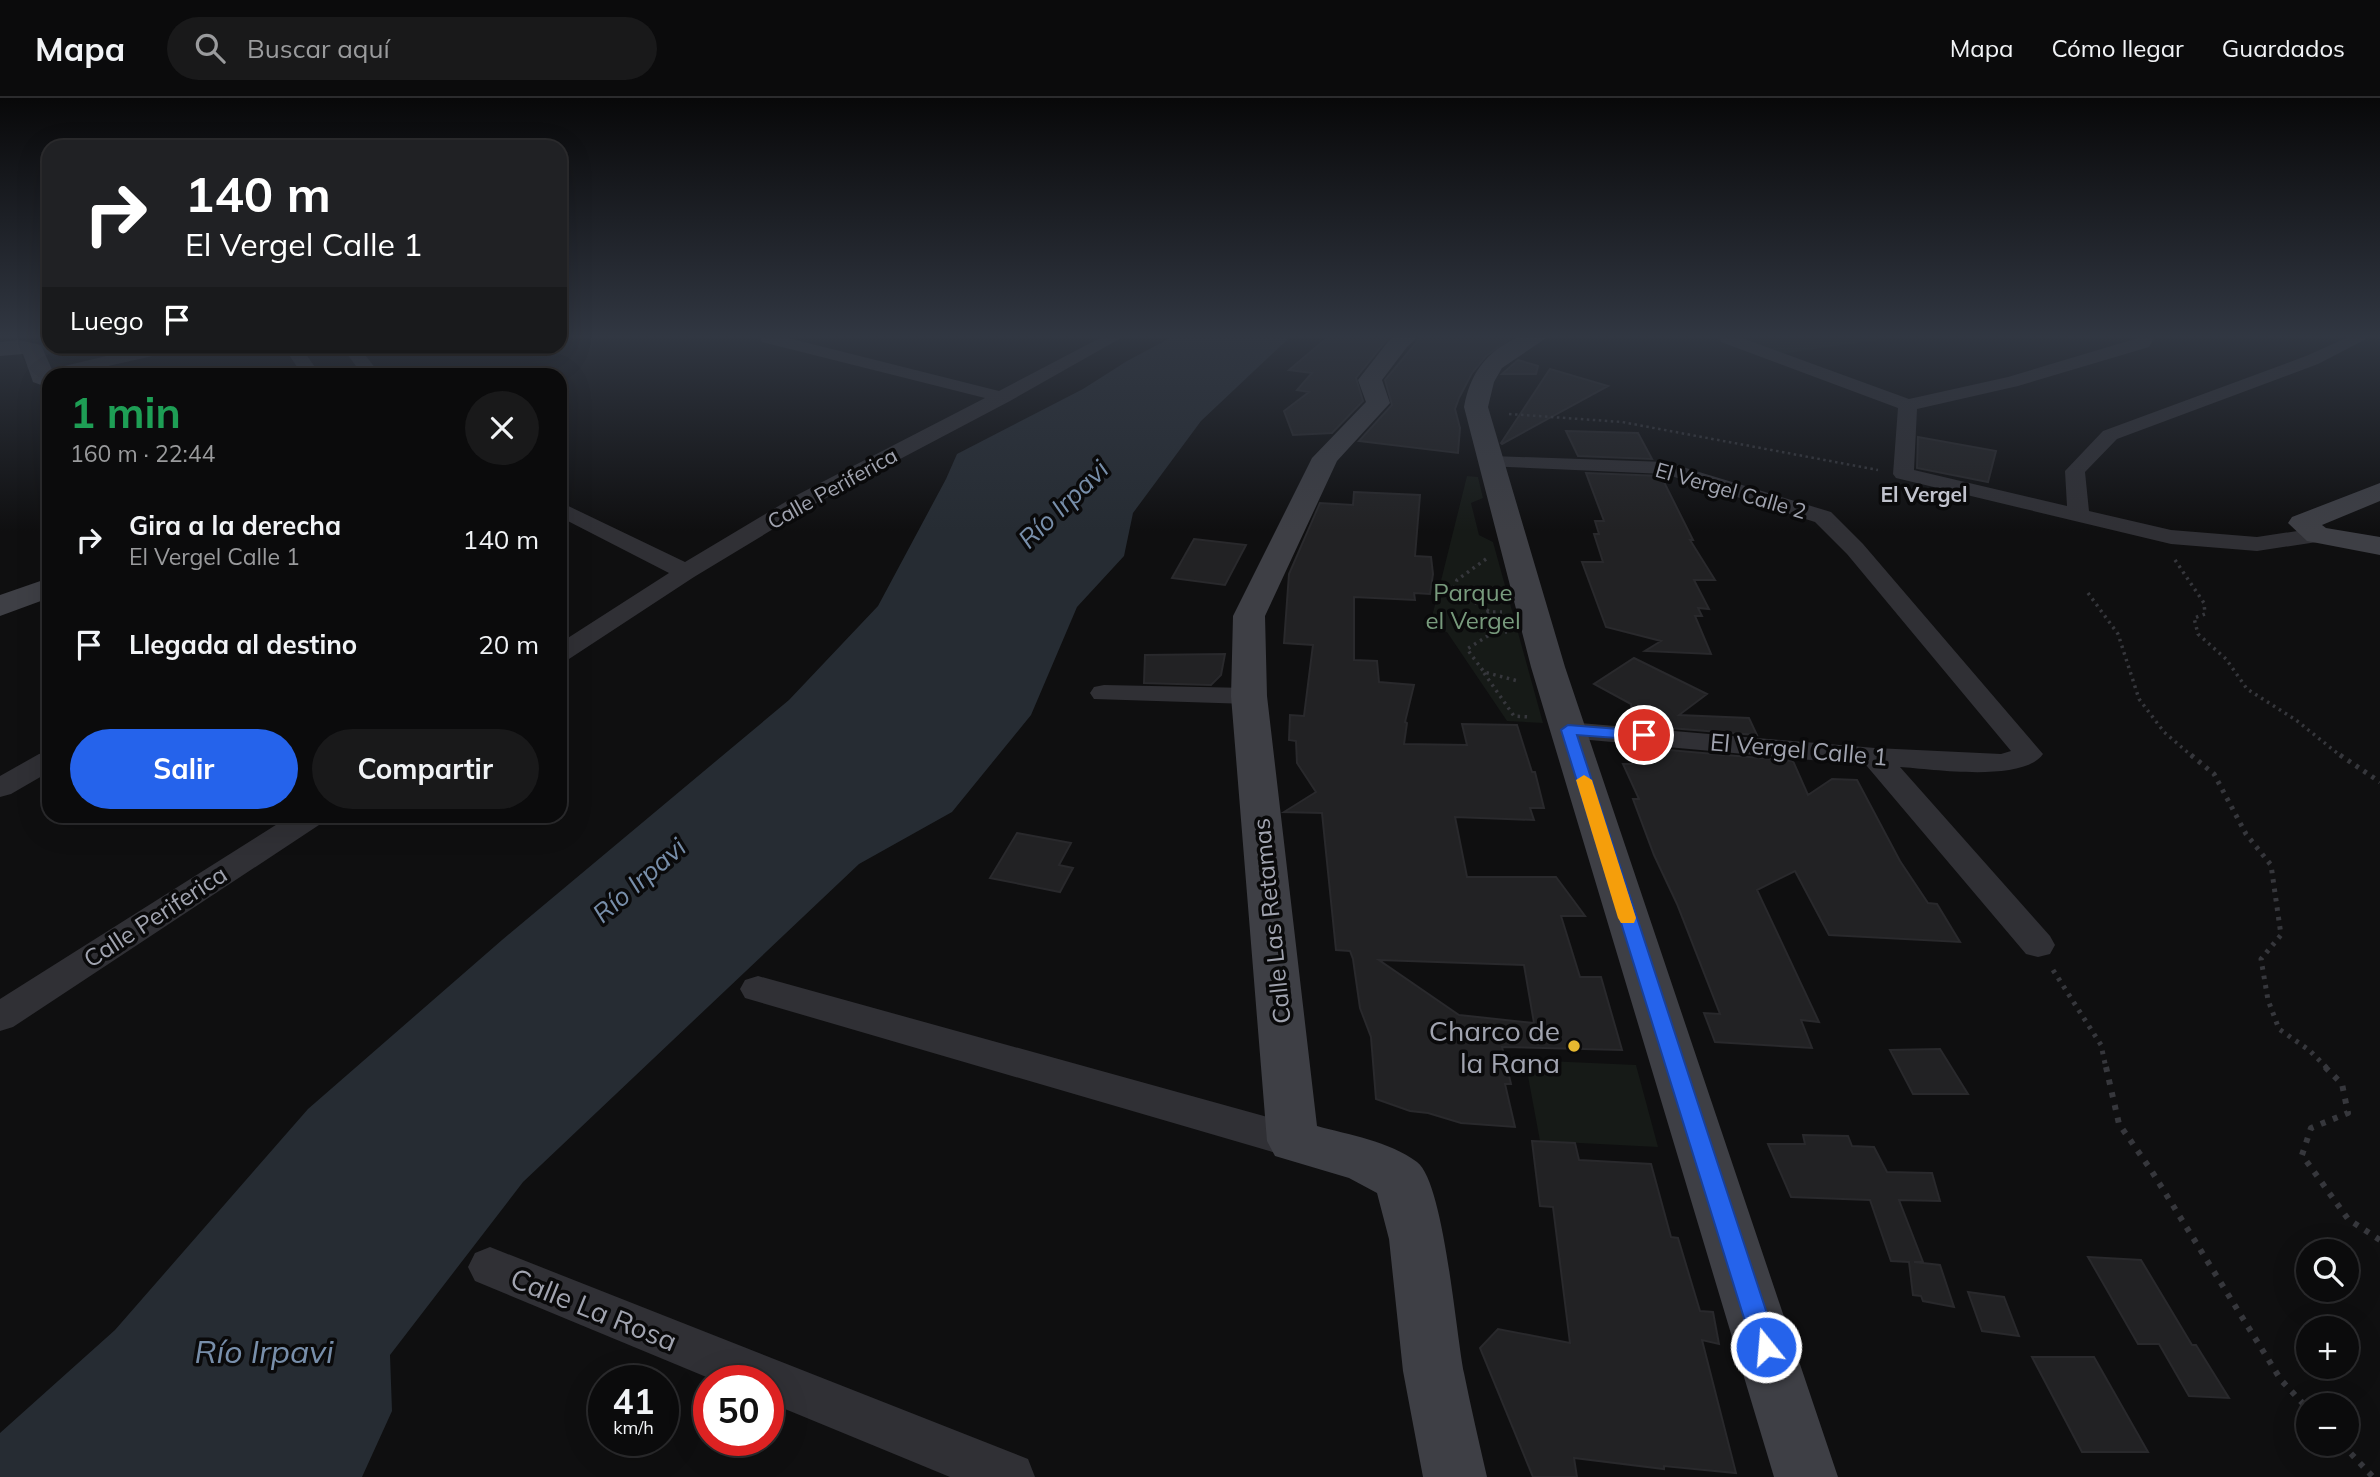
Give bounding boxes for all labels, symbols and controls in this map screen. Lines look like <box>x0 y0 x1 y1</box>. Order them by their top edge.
search box <box>167 17 657 80</box>
text: Mapa <box>35 28 125 69</box>
icon: search <box>191 29 229 67</box>
text: Buscar aquí <box>247 32 390 65</box>
text: Mapa <box>1950 33 2013 63</box>
text: Cómo llegar <box>2051 33 2184 63</box>
text: Guardados <box>2222 33 2345 63</box>
text: 140 m <box>185 163 331 224</box>
icon: right <box>70 168 161 259</box>
text: El Vergel Calle 1 <box>185 224 423 264</box>
icon: arrive <box>158 301 196 339</box>
text: Luego <box>70 304 144 337</box>
text: 1 min <box>70 386 181 439</box>
button: close <box>465 391 539 465</box>
text: 160 m · 22:44 <box>70 439 215 468</box>
street label: Calle Periferica <box>762 442 902 534</box>
water label: Río Irpavi <box>1011 452 1116 555</box>
street label: El Vergel Calle 2 <box>1653 456 1809 524</box>
district label: El Vergel <box>1880 481 1968 507</box>
text: Gira a la derecha <box>129 509 341 542</box>
icon: right <box>70 521 108 559</box>
text: 140 m <box>463 523 539 556</box>
text: El Vergel Calle 1 <box>129 542 300 571</box>
park label: Parque el Vergel <box>1425 577 1521 635</box>
icon: arrive <box>70 626 108 664</box>
text: Llegada al destino <box>129 628 357 661</box>
text: 20 m <box>478 628 539 661</box>
pin <box>1614 705 1674 765</box>
icon: arrive <box>1625 716 1663 754</box>
street label: El Vergel Calle 1 <box>1709 726 1889 772</box>
button: Salir <box>70 729 298 809</box>
button: Compartir <box>312 729 539 809</box>
street label: Calle Las Retamas <box>1245 817 1297 1025</box>
water label: Río Irpavi <box>586 830 693 930</box>
street label: Calle Periferica <box>78 858 232 974</box>
place label: Charco de la Rana <box>1429 1013 1560 1080</box>
marker: Charco de la Rana <box>1566 1038 1582 1054</box>
map controls <box>2296 1239 2359 1456</box>
button: search <box>2296 1239 2359 1302</box>
street label: Calle La Rosa <box>506 1260 682 1358</box>
position arrow <box>1729 1310 1803 1384</box>
button: + <box>2296 1316 2359 1379</box>
water label: Río Irpavi <box>194 1331 334 1371</box>
speed limit sign: 50 <box>693 1365 784 1456</box>
text: 41 <box>612 1379 655 1423</box>
button: − <box>2296 1393 2359 1456</box>
text: km/h <box>613 1416 654 1439</box>

